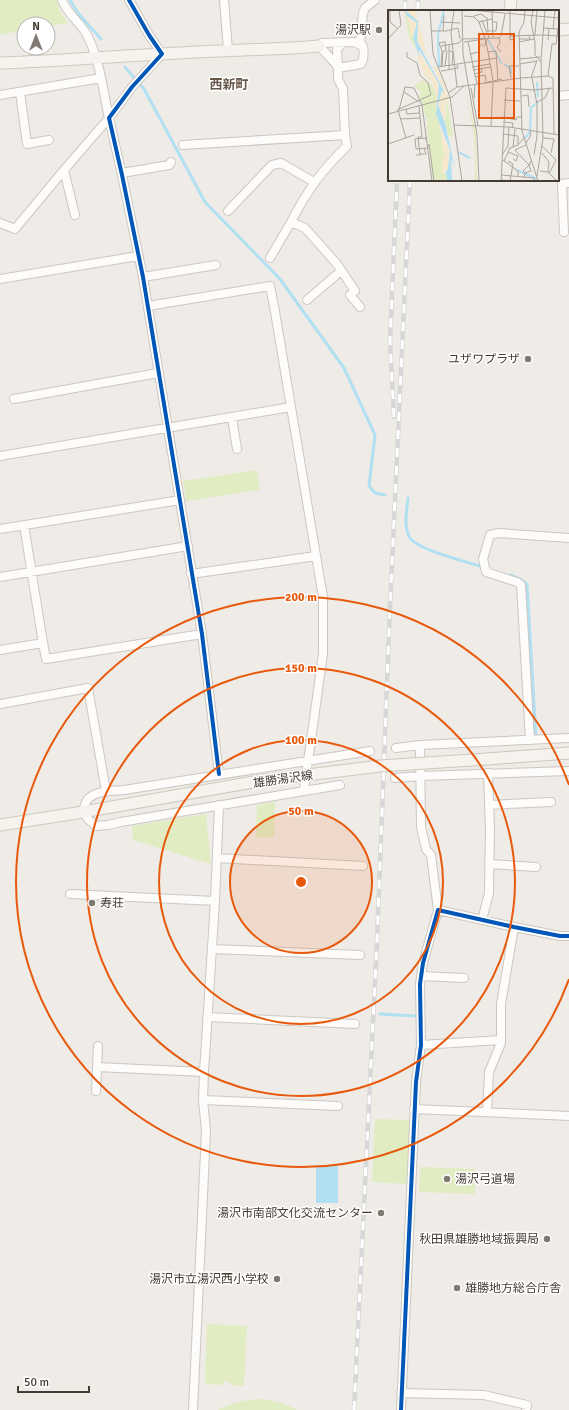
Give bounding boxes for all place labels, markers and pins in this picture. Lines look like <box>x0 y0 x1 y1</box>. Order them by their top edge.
place label: 湯沢駅 <box>335 23 371 38</box>
marker: 湯沢駅 <box>374 25 384 35</box>
place label: ユザワプラザ <box>448 352 520 367</box>
marker: ユザワプラザ <box>523 354 533 364</box>
centre of rings <box>294 875 308 889</box>
place label: 寿荘 <box>100 896 124 911</box>
marker: 寿荘 <box>87 898 97 908</box>
place label: 湯沢弓道場 <box>455 1172 515 1187</box>
marker: 湯沢弓道場 <box>442 1174 452 1184</box>
place label: 湯沢市南部文化交流センター <box>217 1206 373 1221</box>
marker: 湯沢市南部文化交流センター <box>376 1208 386 1218</box>
place label: 秋田県雄勝地域振興局 <box>419 1232 539 1247</box>
marker: 秋田県雄勝地域振興局 <box>542 1234 552 1244</box>
place label: 湯沢市立湯沢西小学校 <box>149 1272 269 1287</box>
marker: 湯沢市立湯沢西小学校 <box>272 1274 282 1284</box>
place label: 雄勝地方総合庁舎 <box>465 1281 561 1296</box>
marker: 雄勝地方総合庁舎 <box>452 1283 462 1293</box>

